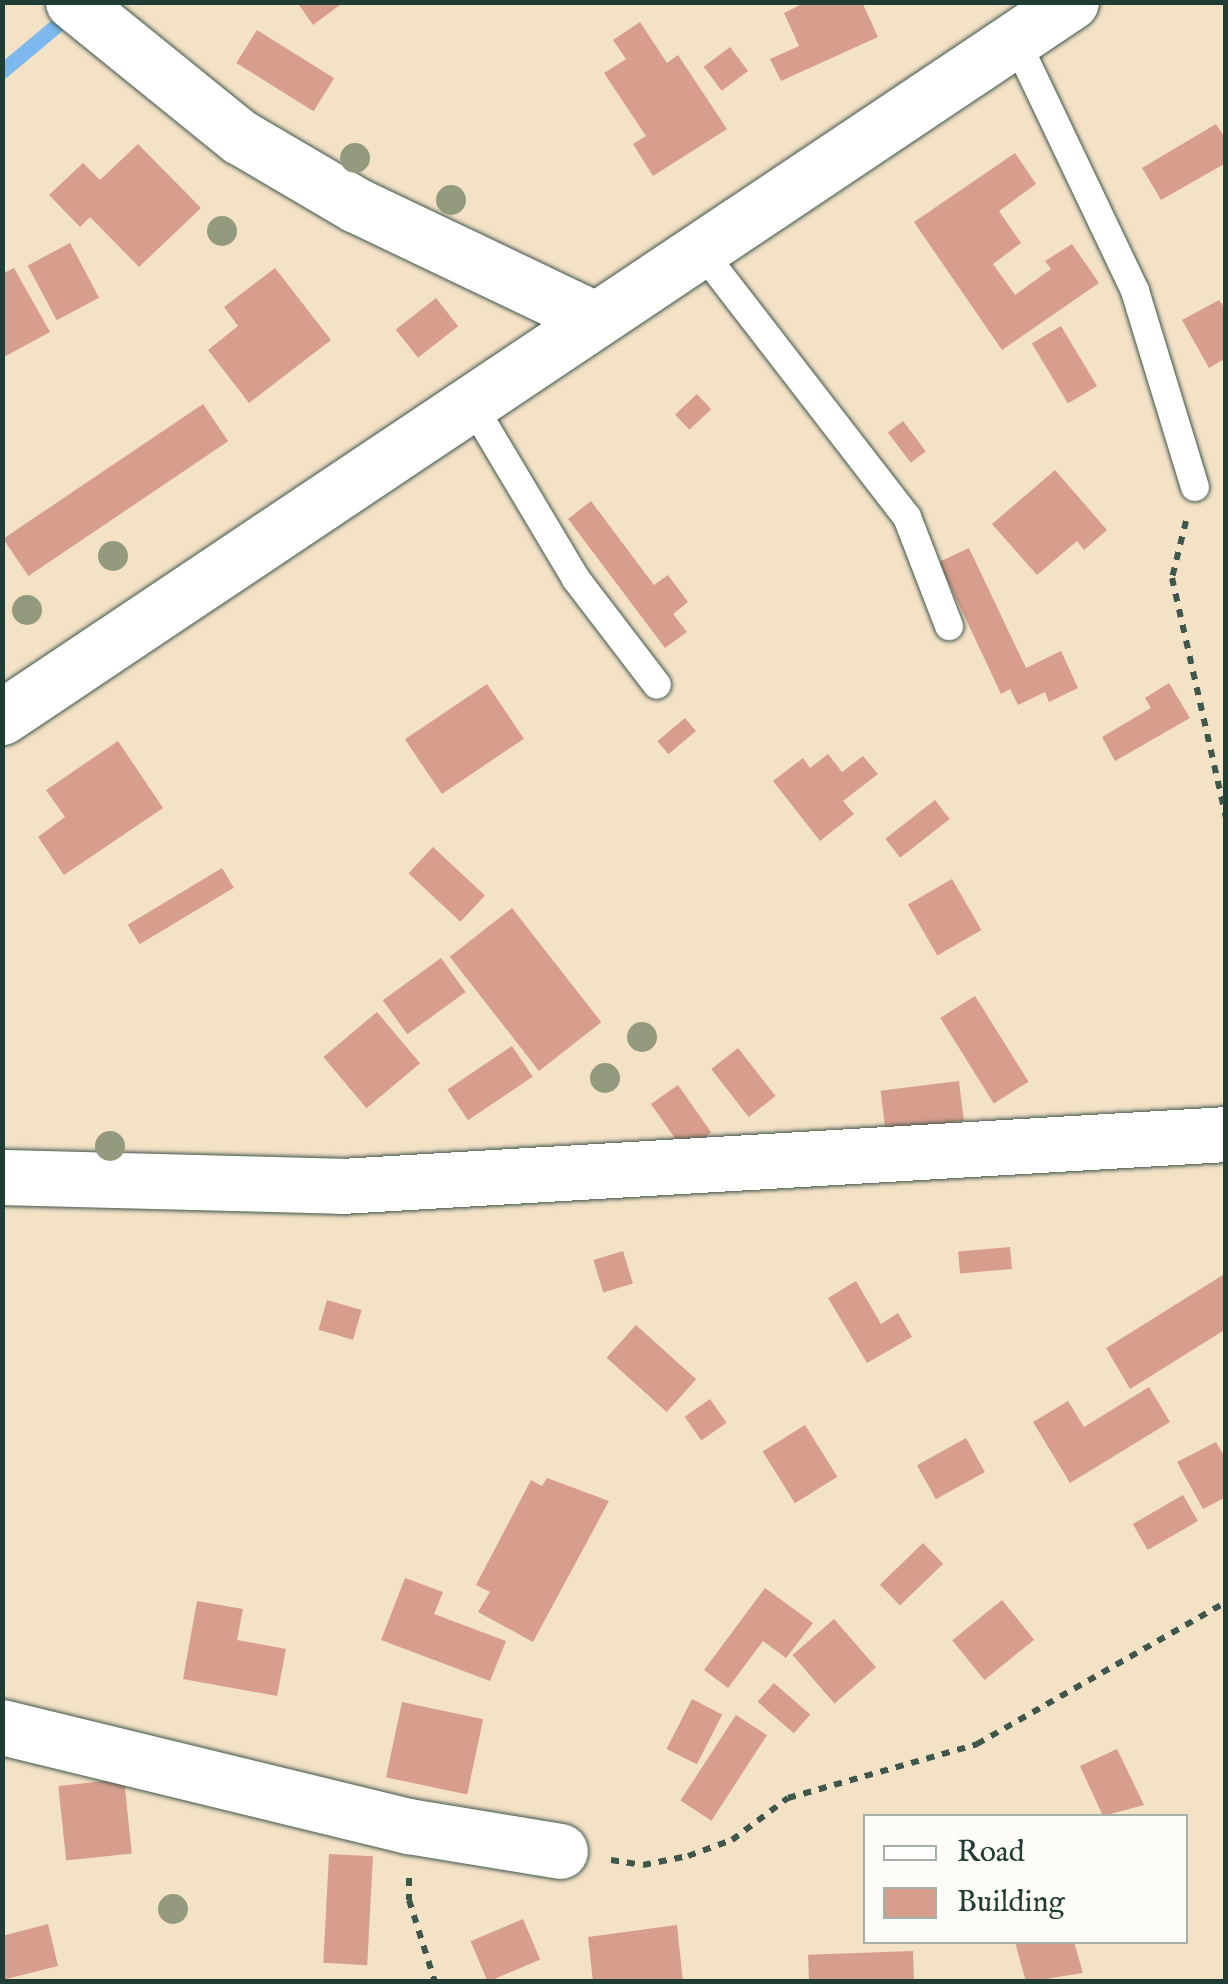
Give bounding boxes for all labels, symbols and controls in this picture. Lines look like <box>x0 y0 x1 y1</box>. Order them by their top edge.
legend <box>863 1814 1188 1944</box>
text: Road <box>957 1834 1025 1872</box>
text: Building <box>957 1884 1065 1922</box>

